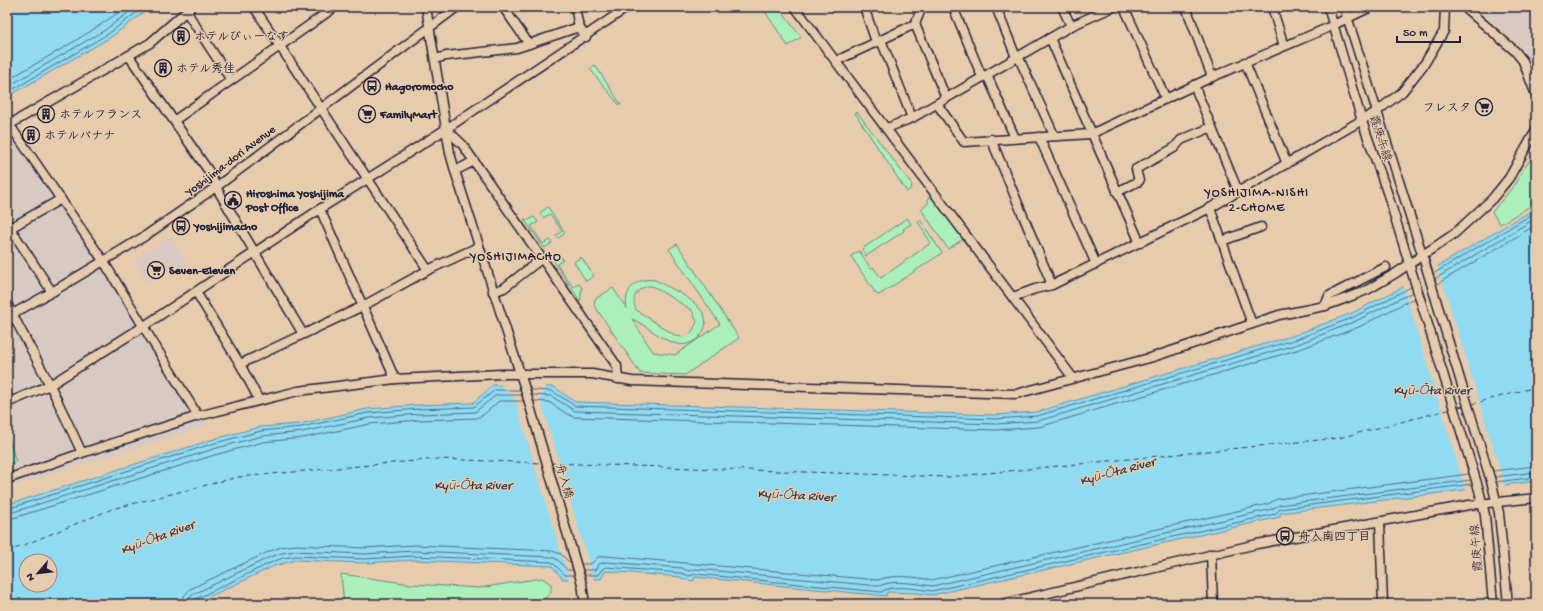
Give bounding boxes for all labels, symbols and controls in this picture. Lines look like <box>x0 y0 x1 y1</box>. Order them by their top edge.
scale bar <box>1397 18 1460 44</box>
building icon: ホテルびぃーなす <box>171 26 191 46</box>
text: 50 m <box>1403 27 1428 41</box>
place label: ホテルびぃーなす <box>194 31 289 45</box>
building icon: ホテル秀佳 <box>153 58 173 78</box>
place label: ホテル秀佳 <box>176 62 235 77</box>
bus stop icon: Hagoromocho <box>362 76 382 96</box>
place label: Hagoromocho <box>385 81 454 95</box>
supermarket icon: フレスタ <box>1474 97 1494 117</box>
place label: フレスタ <box>1423 102 1471 116</box>
building icon: ホテルフランス <box>36 104 56 124</box>
supermarket icon: FamilyMart <box>357 104 377 124</box>
place label: ホテルフランス <box>59 109 142 123</box>
place label: FamilyMart <box>379 109 438 123</box>
street label: 霞庚午線 <box>1365 113 1394 164</box>
street label: Yoshijima-dori Avenue <box>183 123 280 201</box>
building icon: ホテルバナナ <box>21 125 41 145</box>
place label: ホテルバナナ <box>44 130 115 144</box>
district label: YOSHIJIMA-NISHI 2-CHOME <box>1204 186 1309 216</box>
place label: Hiroshima Yoshijima Post Office <box>245 188 345 216</box>
public building icon: Hiroshima Yoshijima Post Office <box>223 190 243 210</box>
bus stop icon: Yoshijimacho <box>171 216 191 236</box>
place label: Yoshijimacho <box>192 221 258 235</box>
district label: YOSHIJIMACHO <box>469 250 562 265</box>
supermarket icon: Seven-Eleven <box>146 260 166 280</box>
place label: Seven-Eleven <box>169 265 236 279</box>
water label: Kyū-Ōta River <box>1393 383 1473 399</box>
water label: Kyū-Ōta River <box>1078 454 1159 490</box>
street label: 舟入橋 <box>551 462 576 501</box>
water label: Kyū-Ōta River <box>434 478 514 494</box>
water label: Kyū-Ōta River <box>757 486 837 506</box>
water label: Kyū-Ōta River <box>119 516 199 559</box>
street label: 霞庚午線 <box>1468 523 1487 572</box>
bus stop icon: 舟入南四丁目 <box>1275 526 1295 546</box>
place label: 舟入南四丁目 <box>1298 530 1370 545</box>
north arrow <box>18 553 58 593</box>
text: N <box>24 571 38 583</box>

